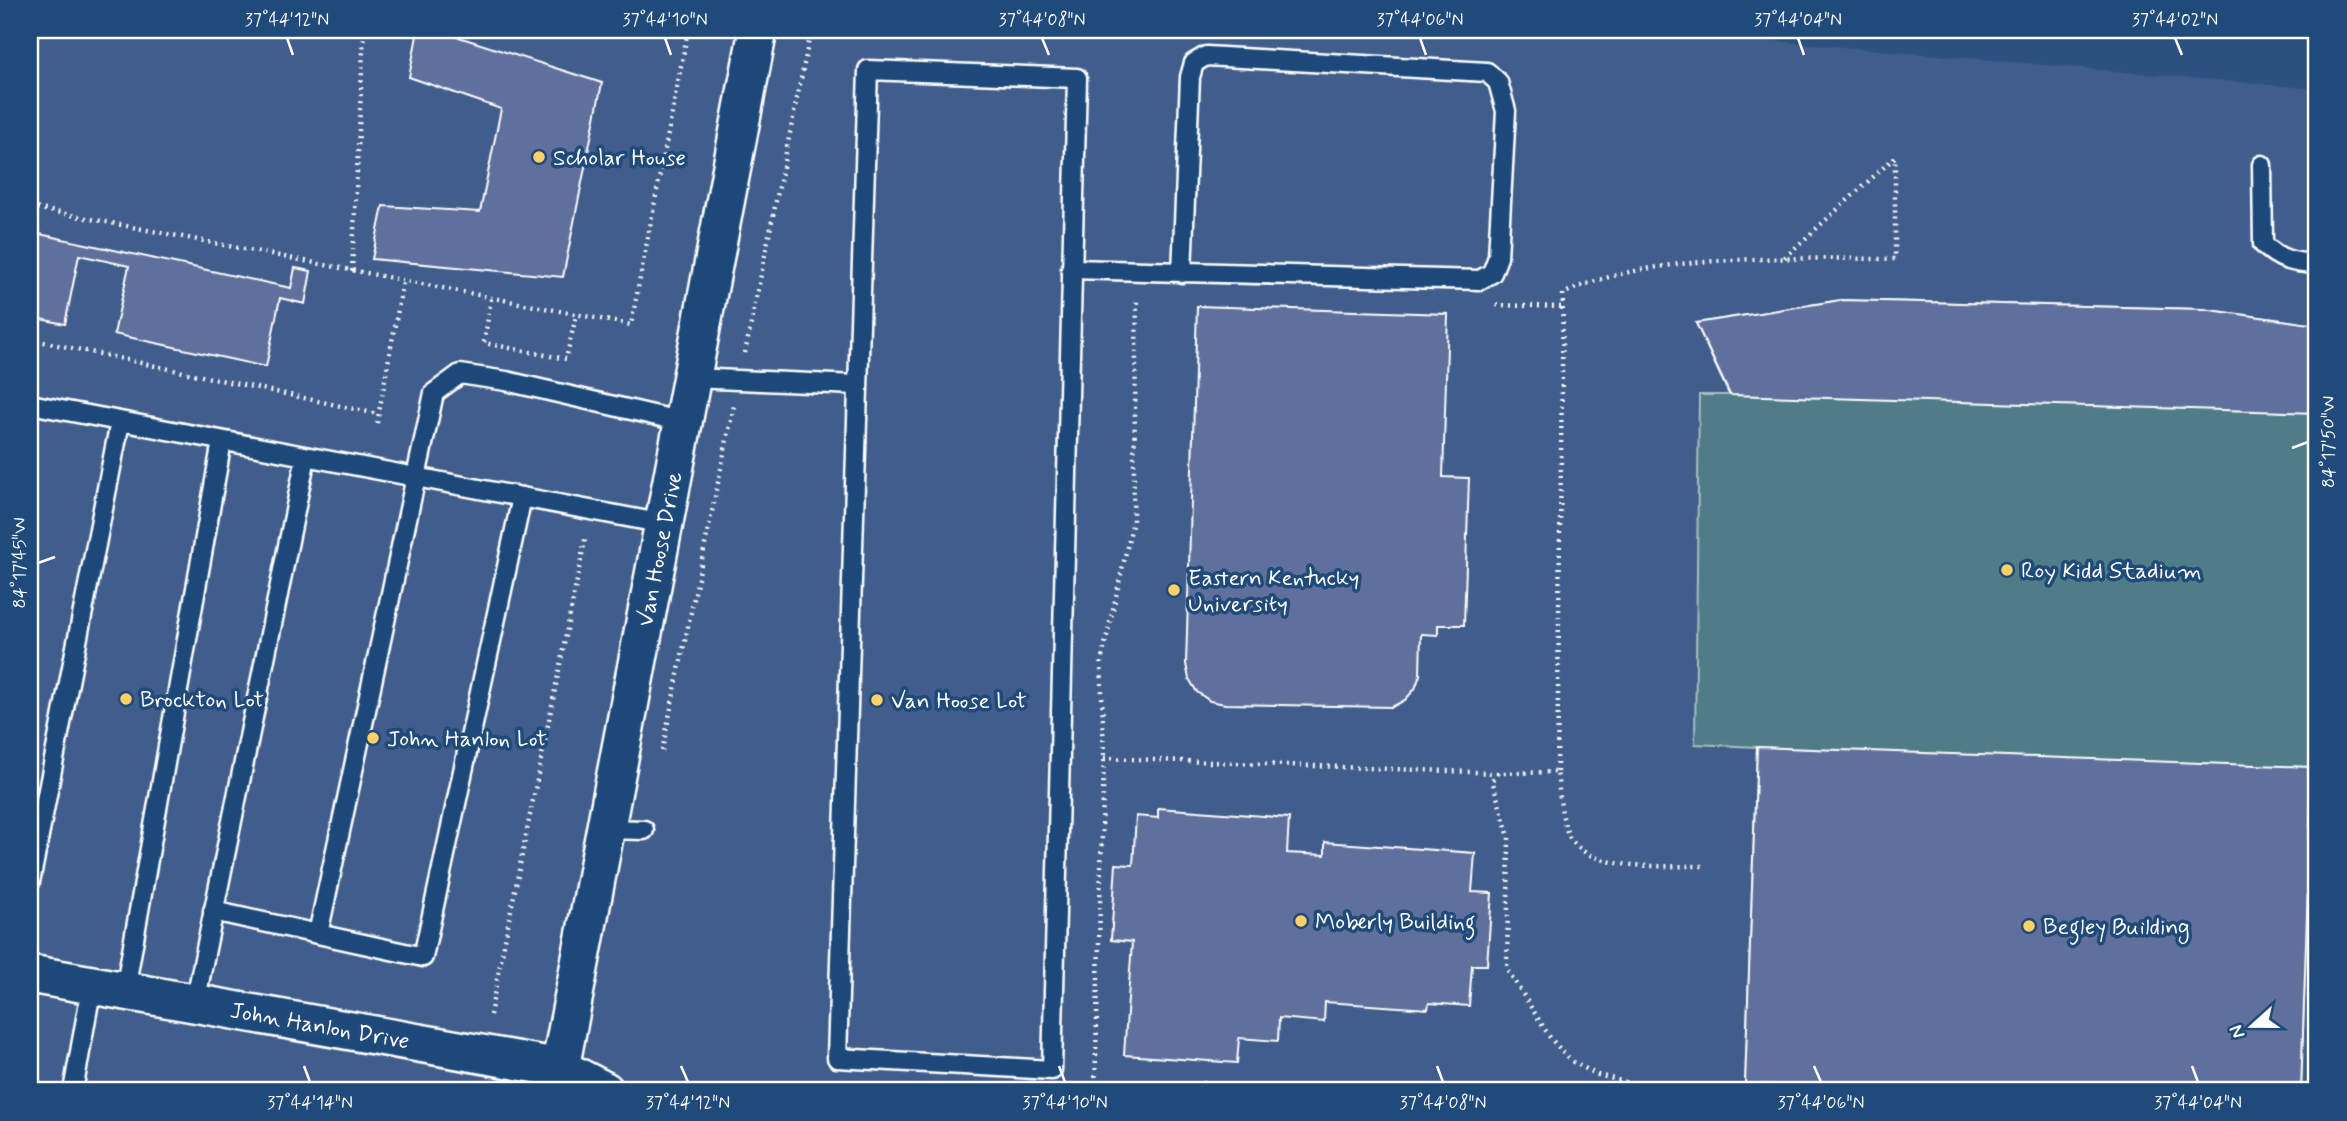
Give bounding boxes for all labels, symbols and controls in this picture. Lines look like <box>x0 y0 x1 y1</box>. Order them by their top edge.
text: 37°44'12"N <box>245 8 329 32</box>
text: 37°44'10"N <box>622 8 708 32</box>
text: 37°44'08"N <box>999 8 1085 32</box>
text: 37°44'06"N <box>1376 8 1464 32</box>
text: 37°44'04"N <box>1754 8 1842 32</box>
text: 37°44'02"N <box>2132 8 2218 32</box>
place label: Scholar House <box>553 144 686 174</box>
marker: Scholar House <box>531 149 547 165</box>
text: 84°17'50"W <box>2317 396 2341 488</box>
street label: Van Hoose Drive <box>631 469 691 629</box>
text: 84°17'45"W <box>8 517 32 609</box>
place label: Roy Kidd Stadium <box>2021 557 2202 587</box>
marker: Roy Kidd Stadium <box>1999 562 2015 578</box>
place label: Eastern Kentucky University <box>1188 564 1360 620</box>
marker: Eastern Kentucky University <box>1166 582 1182 598</box>
place label: Brockton Lot <box>140 686 264 716</box>
place label: Van Hoose Lot <box>891 687 1027 717</box>
marker: Brockton Lot <box>118 691 134 707</box>
marker: Van Hoose Lot <box>869 692 885 708</box>
place label: John Hanlon Lot <box>387 725 547 755</box>
marker: John Hanlon Lot <box>365 730 381 746</box>
place label: Moberly Building <box>1315 908 1476 940</box>
marker: Moberly Building <box>1293 913 1309 929</box>
place label: Begley Building <box>2043 913 2190 945</box>
marker: Begley Building <box>2021 918 2037 934</box>
north arrow <box>2218 992 2288 1062</box>
street label: John Hanlon Drive <box>228 996 412 1058</box>
text: N <box>2224 1021 2251 1042</box>
text: 37°44'14"N <box>267 1091 353 1115</box>
text: 37°44'12"N <box>646 1091 730 1115</box>
text: 37°44'10"N <box>1022 1091 1108 1115</box>
text: 37°44'08"N <box>1400 1091 1486 1115</box>
text: 37°44'06"N <box>1777 1091 1865 1115</box>
text: 37°44'04"N <box>2154 1091 2242 1115</box>

